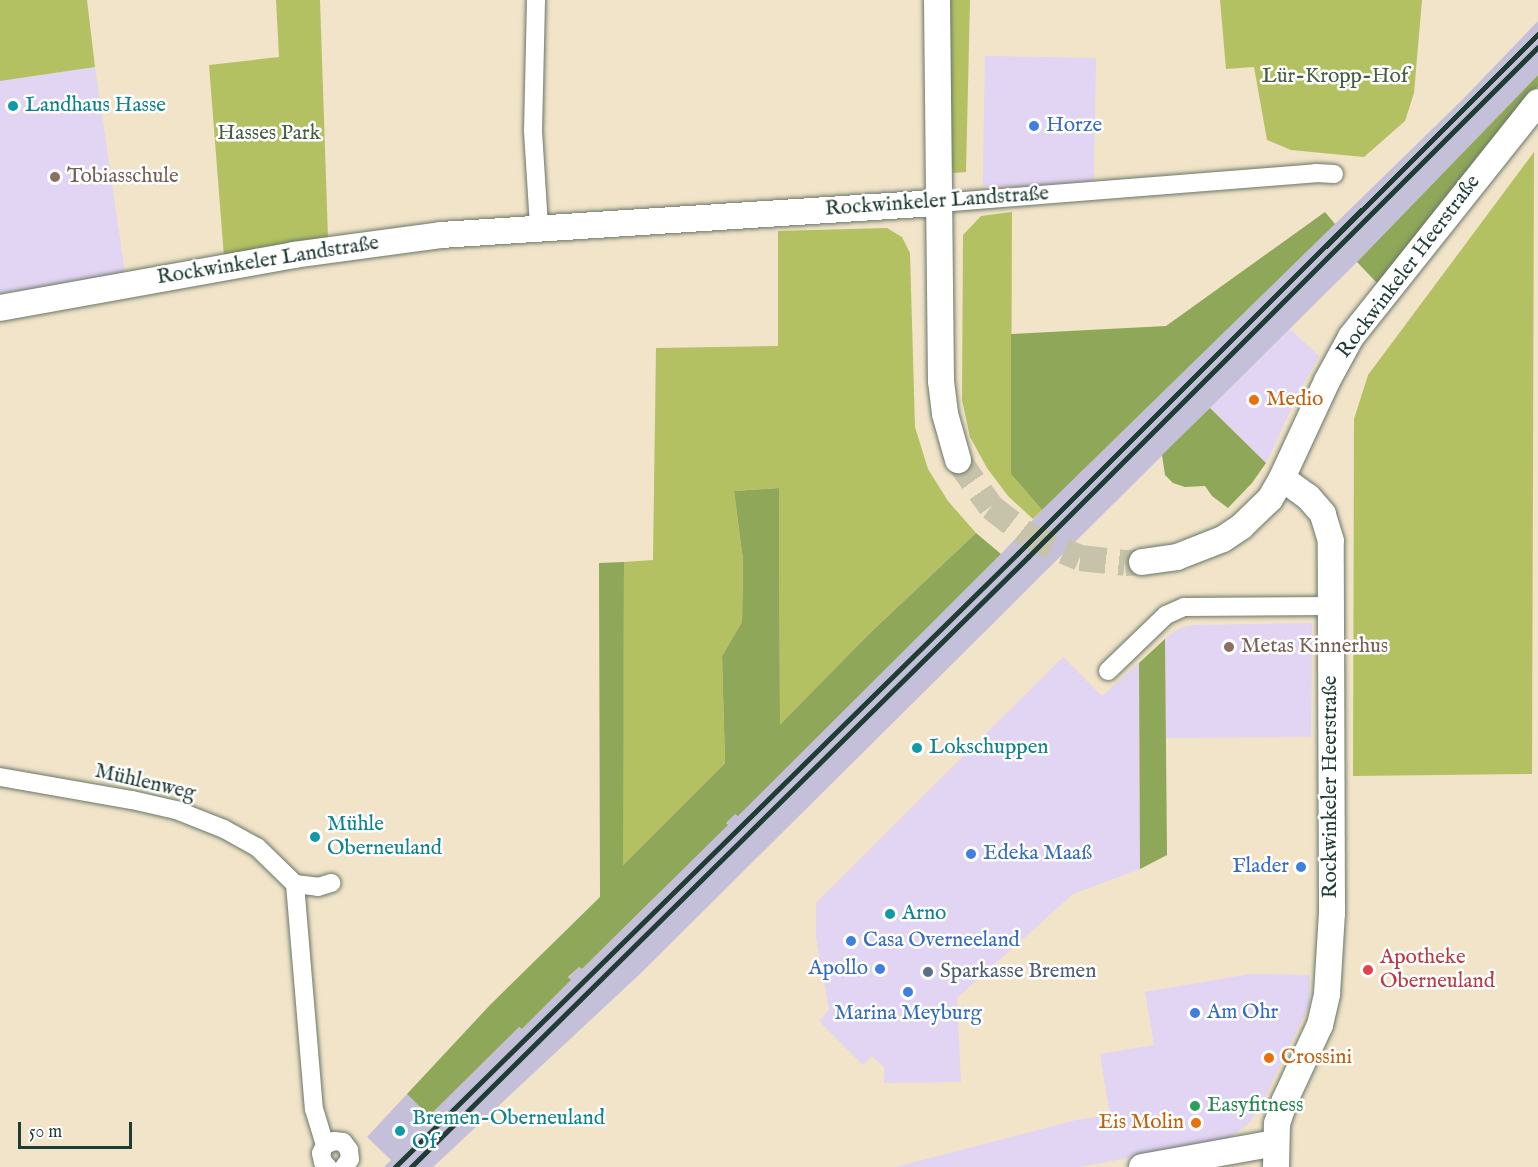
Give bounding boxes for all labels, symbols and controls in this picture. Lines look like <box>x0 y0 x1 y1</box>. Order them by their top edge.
park label: Lür-Kropp-Hof <box>1262 64 1408 90</box>
place label: Landhaus Hasse <box>25 93 166 119</box>
marker: Landhaus Hasse <box>6 99 20 113</box>
place label: Horze <box>1046 113 1102 139</box>
marker: Horze <box>1027 119 1041 133</box>
park label: Hasses Park <box>217 121 321 147</box>
place label: Tobiasschule <box>67 164 179 190</box>
marker: Tobiasschule <box>48 170 62 184</box>
street label: Rockwinkeler Heerstraße <box>1332 170 1486 364</box>
street label: Rockwinkeler Landstraße <box>824 182 1050 222</box>
street label: Rockwinkeler Landstraße <box>155 231 381 291</box>
place label: Medio <box>1266 387 1323 413</box>
marker: Medio <box>1247 393 1261 407</box>
place label: Metas Kinnerhus <box>1241 634 1388 660</box>
marker: Metas Kinnerhus <box>1222 640 1236 654</box>
street label: Rockwinkeler Heerstraße <box>1318 676 1344 898</box>
place label: Lokschuppen <box>929 735 1049 761</box>
marker: Lokschuppen <box>910 741 924 755</box>
street label: Mühlenweg <box>92 759 198 807</box>
place label: Mühle Oberneuland <box>327 812 442 862</box>
marker: Mühle Oberneuland <box>308 830 322 844</box>
place label: Edeka Maaß <box>983 841 1092 867</box>
marker: Edeka Maaß <box>964 847 978 861</box>
place label: Flader <box>1232 854 1289 880</box>
marker: Flader <box>1294 860 1308 874</box>
place label: Arno <box>902 901 946 927</box>
marker: Arno <box>883 907 897 921</box>
place label: Casa Overneeland <box>863 928 1020 954</box>
marker: Casa Overneeland <box>844 934 858 948</box>
place label: Apotheke Oberneuland <box>1380 945 1495 995</box>
place label: Apollo <box>808 956 868 982</box>
place label: Sparkasse Bremen <box>940 959 1096 985</box>
marker: Apollo <box>873 962 887 976</box>
marker: Apotheke Oberneuland <box>1361 963 1375 977</box>
marker: Sparkasse Bremen <box>921 965 935 979</box>
marker: Marina Meyburg <box>901 985 915 999</box>
place label: Am Ohr <box>1207 1000 1278 1026</box>
place label: Marina Meyburg <box>834 1001 982 1027</box>
marker: Am Ohr <box>1188 1006 1202 1020</box>
place label: Crossini <box>1281 1045 1352 1071</box>
marker: Crossini <box>1262 1051 1276 1065</box>
place label: Easyfitness <box>1207 1093 1303 1119</box>
marker: Easyfitness <box>1188 1099 1202 1113</box>
place label: Bremen-Oberneuland Of <box>412 1106 605 1156</box>
scale bar <box>21 1110 135 1148</box>
place label: Eis Molin <box>1099 1110 1184 1136</box>
marker: Eis Molin <box>1189 1116 1203 1130</box>
text: 50 m <box>29 1121 62 1144</box>
marker: Bremen-Oberneuland Of <box>393 1124 407 1138</box>

